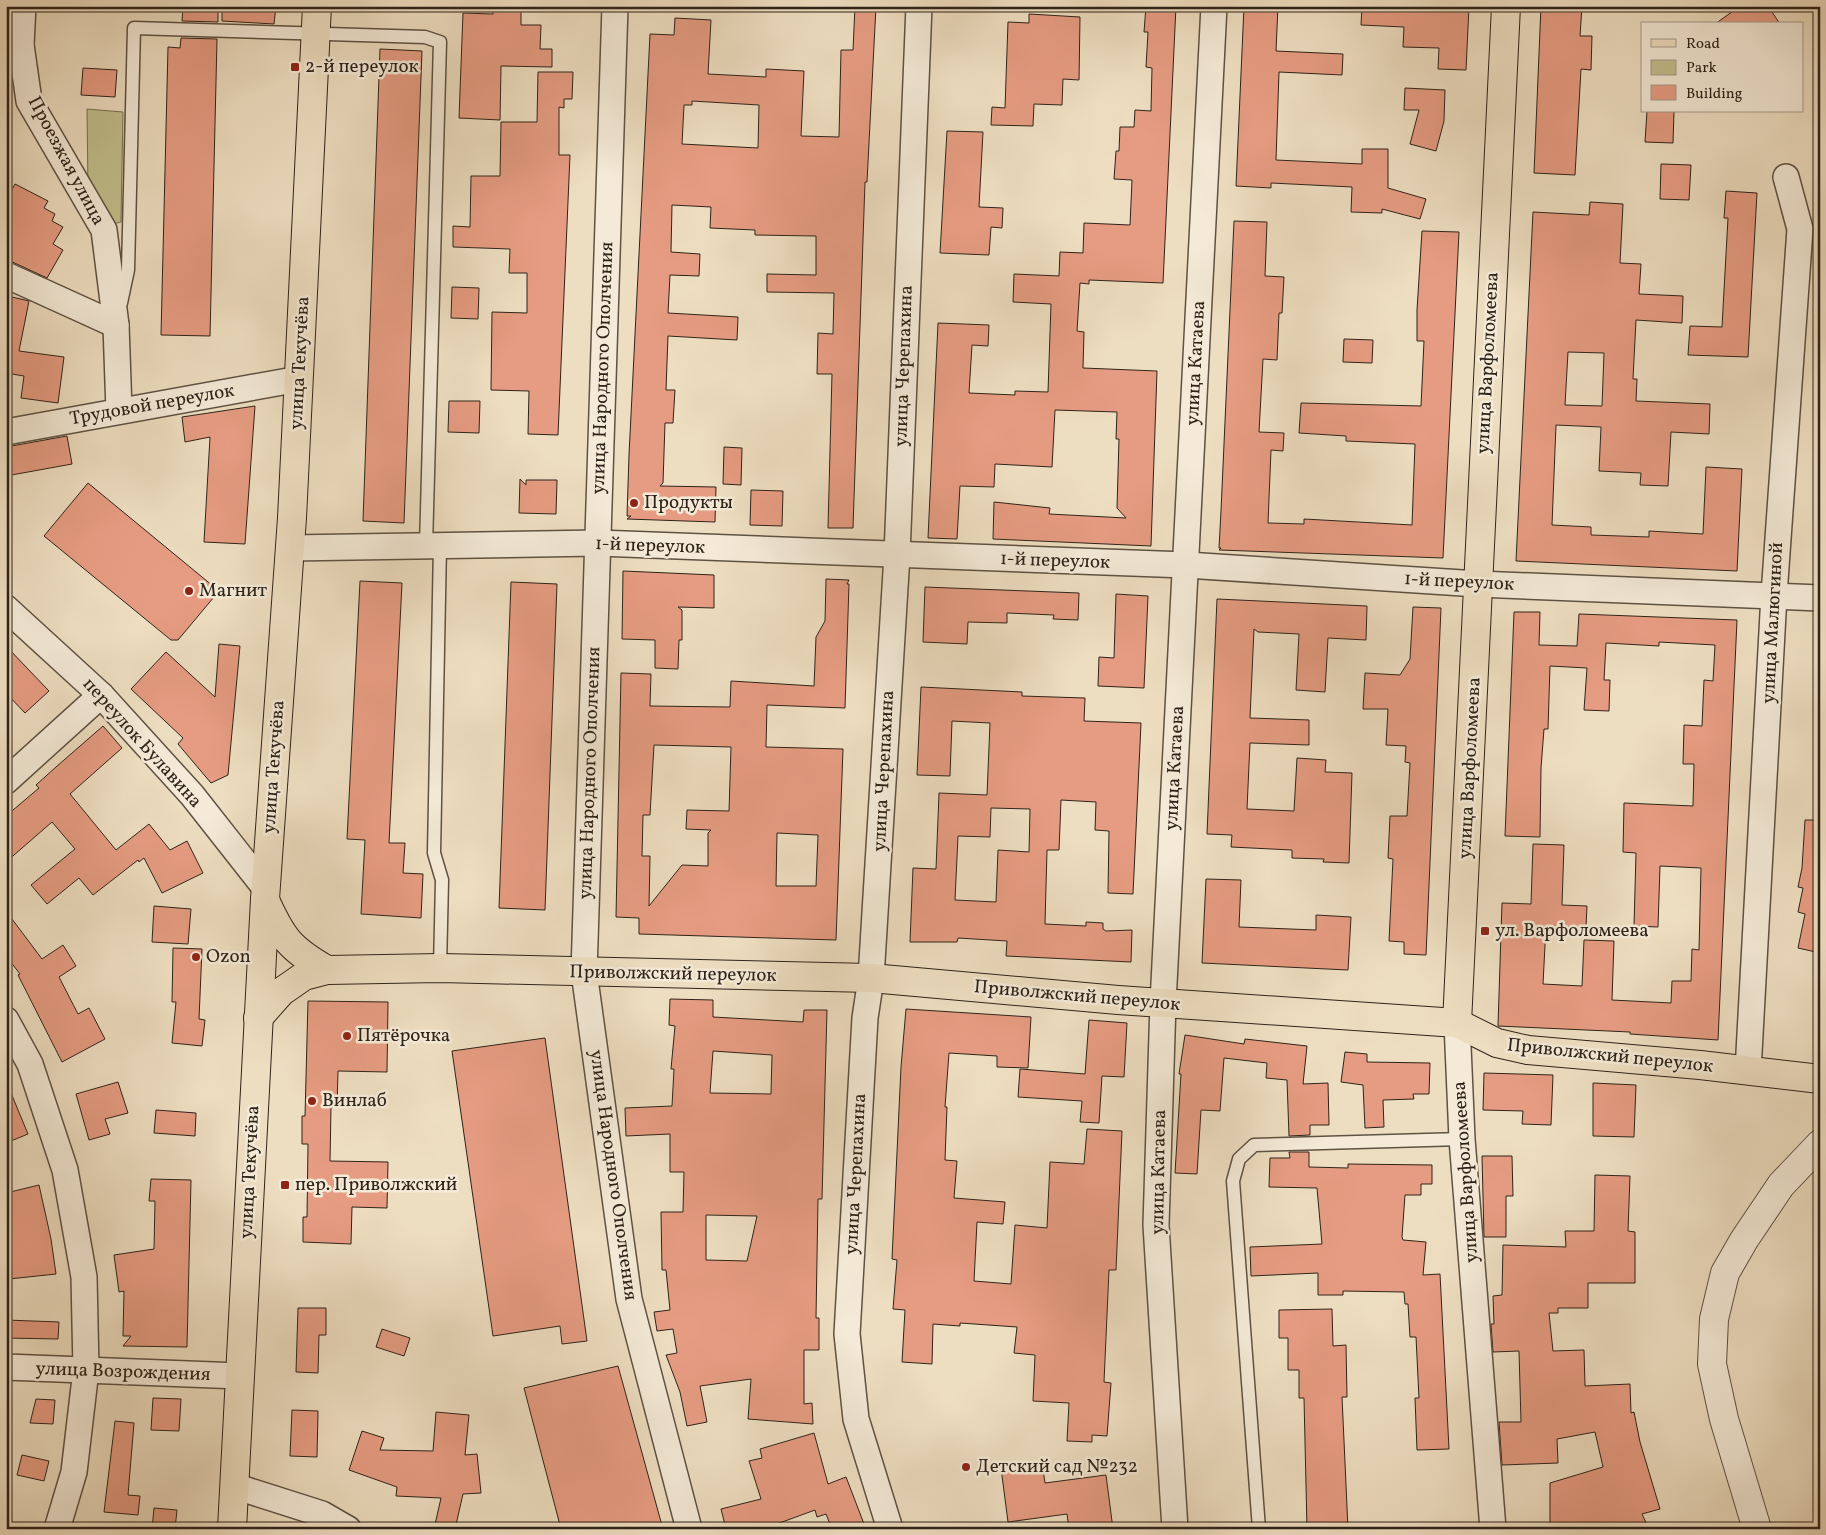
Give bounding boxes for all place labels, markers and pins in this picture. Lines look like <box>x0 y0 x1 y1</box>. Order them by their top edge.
place label: 2-й переулок <box>305 54 419 80</box>
marker: 2-й переулок <box>289 61 301 73</box>
place label: Продукты <box>644 490 733 516</box>
marker: Продукты <box>628 497 640 509</box>
place label: Магнит <box>199 578 267 604</box>
marker: Магнит <box>183 585 195 597</box>
place label: ул. Варфоломеева <box>1495 918 1649 944</box>
marker: ул. Варфоломеева <box>1479 925 1491 937</box>
place label: Ozon <box>206 944 251 970</box>
marker: Ozon <box>190 951 202 963</box>
place label: Пятёрочка <box>357 1023 450 1049</box>
marker: Пятёрочка <box>341 1030 353 1042</box>
place label: Винлаб <box>322 1088 387 1114</box>
marker: Винлаб <box>306 1095 318 1107</box>
place label: пер. Приволжский <box>295 1172 457 1198</box>
marker: пер. Приволжский <box>279 1179 291 1191</box>
place label: Детский сад №232 <box>976 1454 1138 1480</box>
marker: Детский сад №232 <box>960 1461 972 1473</box>

